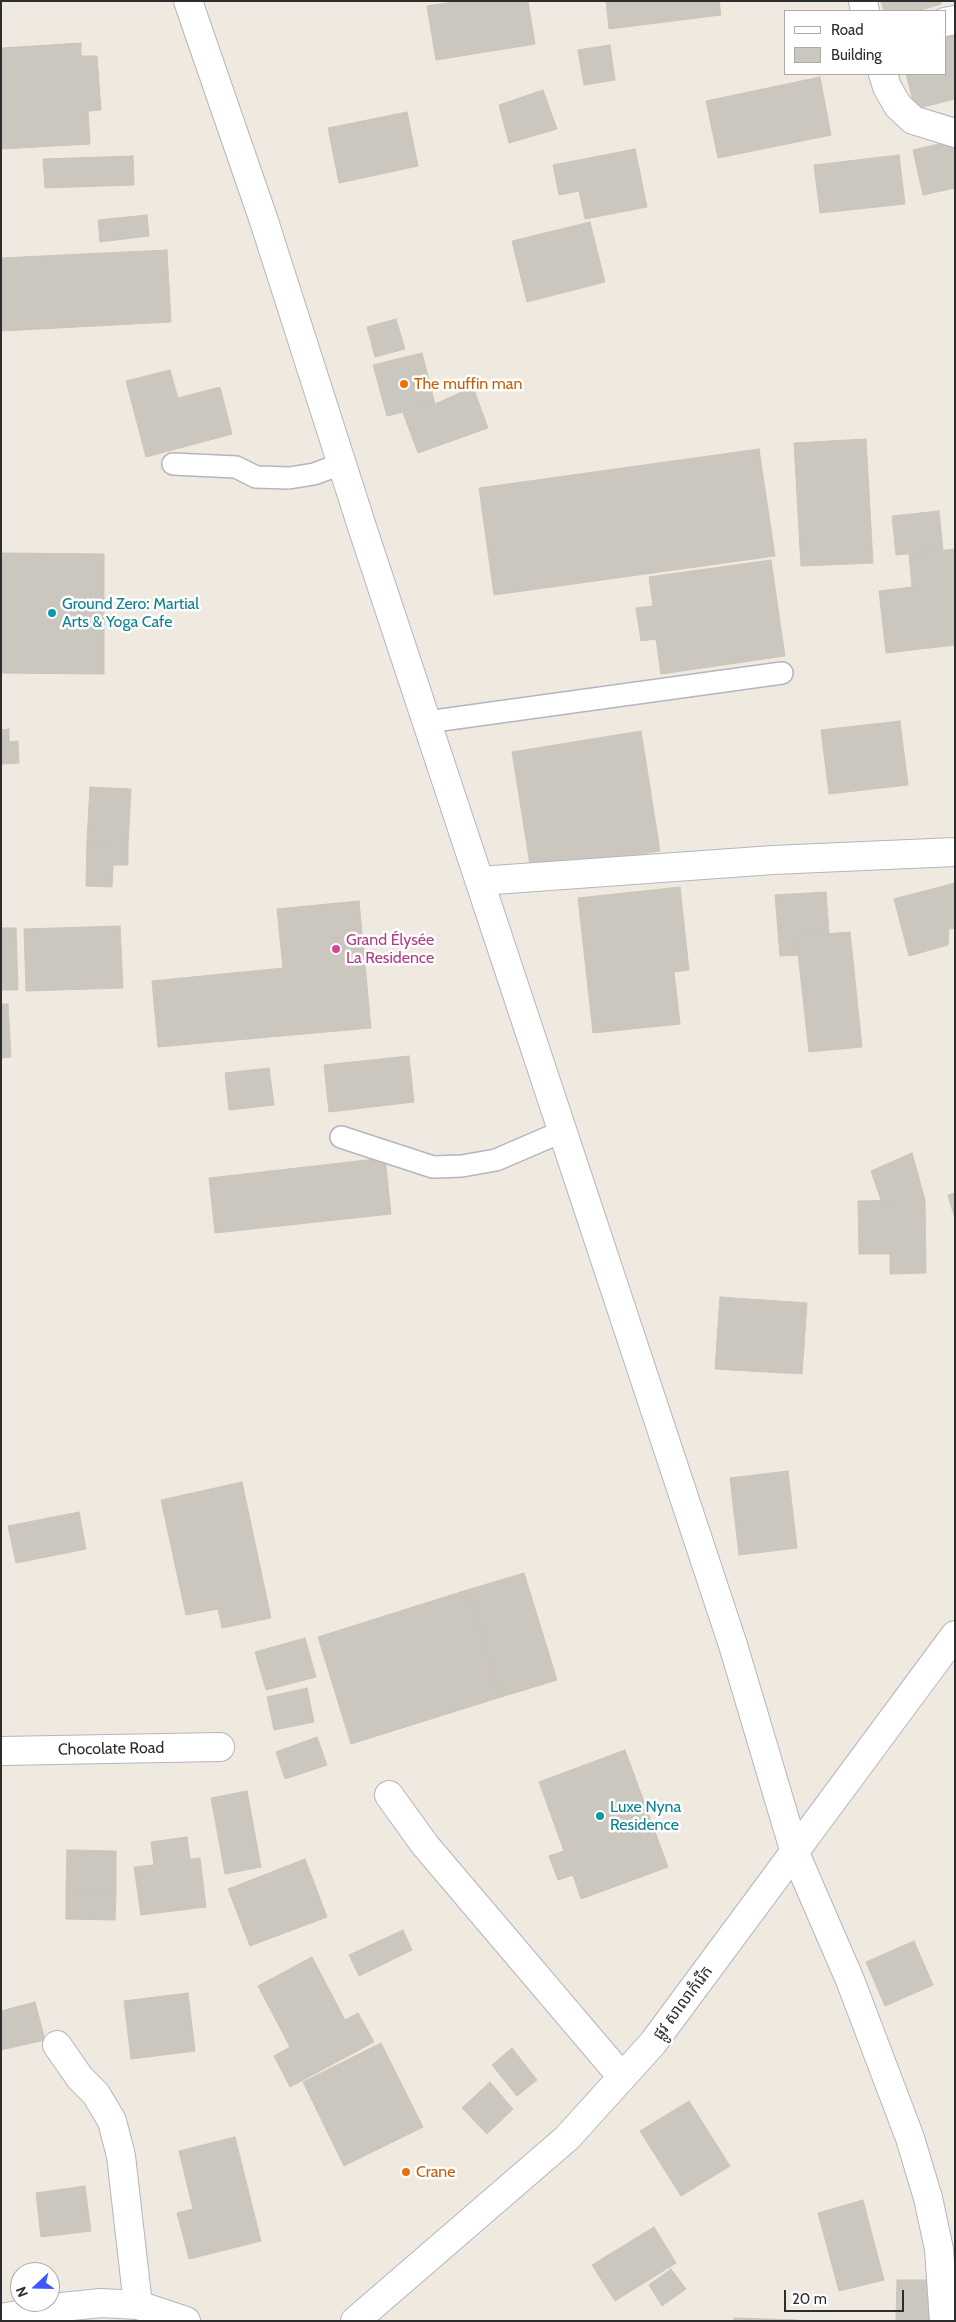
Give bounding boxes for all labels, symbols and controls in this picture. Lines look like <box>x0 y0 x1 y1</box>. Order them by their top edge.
legend <box>784 10 946 75</box>
text: Road <box>831 21 864 39</box>
text: Building <box>831 46 882 64</box>
place label: The muffin man <box>414 374 522 394</box>
marker: The muffin man <box>398 378 410 390</box>
place label: Ground Zero: Martial Arts & Yoga Cafe <box>62 594 199 632</box>
marker: Ground Zero: Martial Arts & Yoga Cafe <box>46 607 58 619</box>
place label: Grand Élysée La Residence <box>346 930 434 968</box>
marker: Grand Élysée La Residence <box>330 943 342 955</box>
street label: Chocolate Road <box>58 1738 164 1760</box>
place label: Luxe Nyna Residence <box>610 1797 681 1835</box>
marker: Luxe Nyna Residence <box>594 1810 606 1822</box>
street label: ផ្លូវ សាលាកំរើក <box>649 1962 717 2044</box>
place label: Crane <box>416 2162 456 2182</box>
marker: Crane <box>400 2166 412 2178</box>
north arrow <box>10 2262 60 2312</box>
scale bar <box>786 2280 906 2312</box>
text: N <box>12 2284 32 2300</box>
text: 20 m <box>792 2290 827 2308</box>

